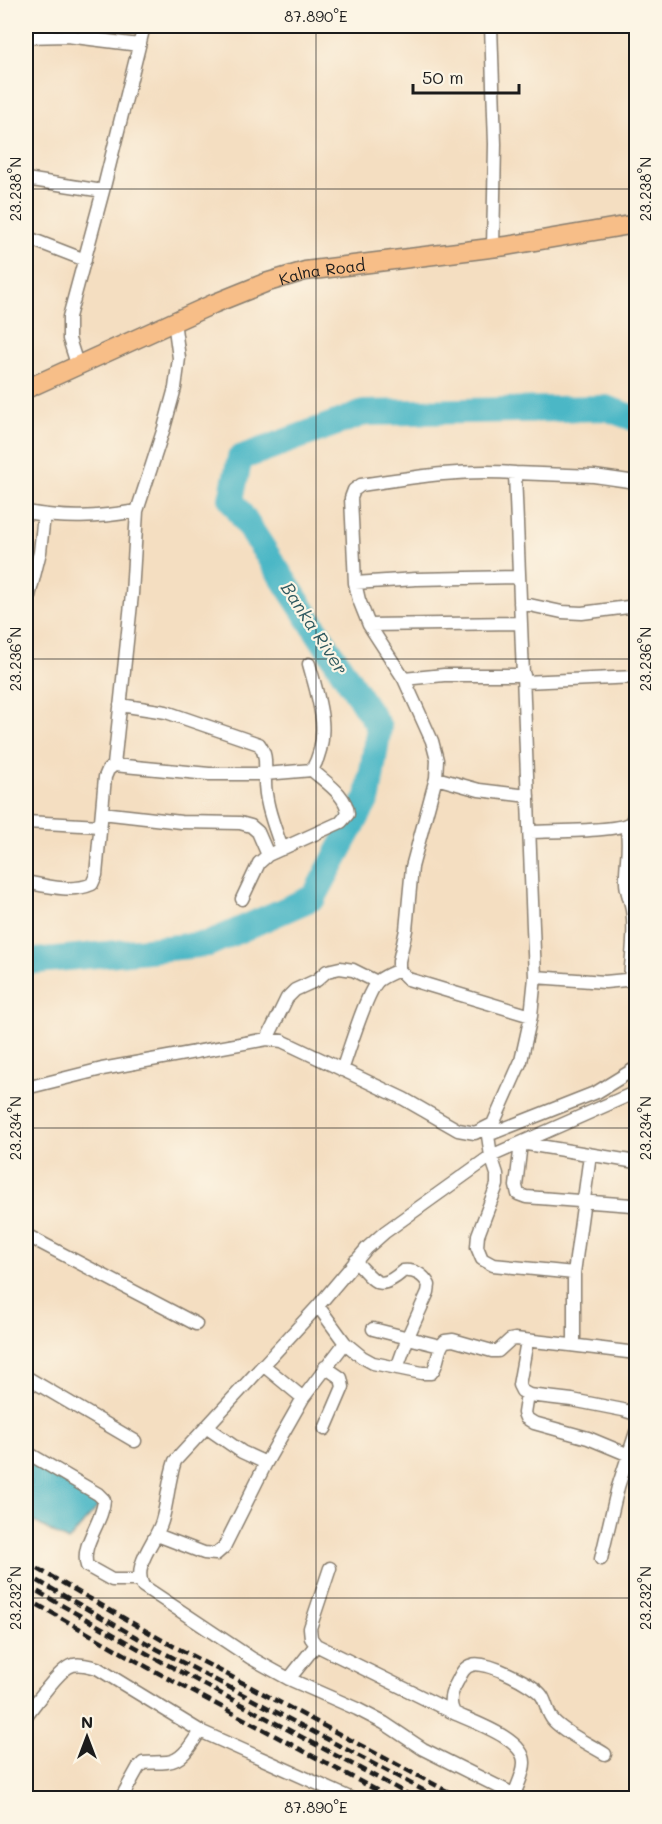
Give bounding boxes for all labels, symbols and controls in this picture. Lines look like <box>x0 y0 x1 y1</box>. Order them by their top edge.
text: 87.890°E <box>284 6 348 26</box>
scale bar <box>413 57 520 95</box>
text: 50 m <box>422 65 464 89</box>
text: 23.238°N <box>5 157 25 221</box>
text: 23.238°N <box>635 157 655 221</box>
street label: Kalna Road <box>276 253 366 289</box>
water label: Banka River <box>276 577 354 679</box>
text: 23.236°N <box>5 627 25 691</box>
text: 23.236°N <box>635 627 655 691</box>
text: 23.234°N <box>5 1096 25 1160</box>
text: 23.234°N <box>635 1096 655 1160</box>
text: 23.232°N <box>5 1566 25 1630</box>
text: 23.232°N <box>635 1566 655 1630</box>
north arrow <box>57 1707 117 1767</box>
text: N <box>81 1711 93 1732</box>
text: 87.890°E <box>284 1797 348 1817</box>

